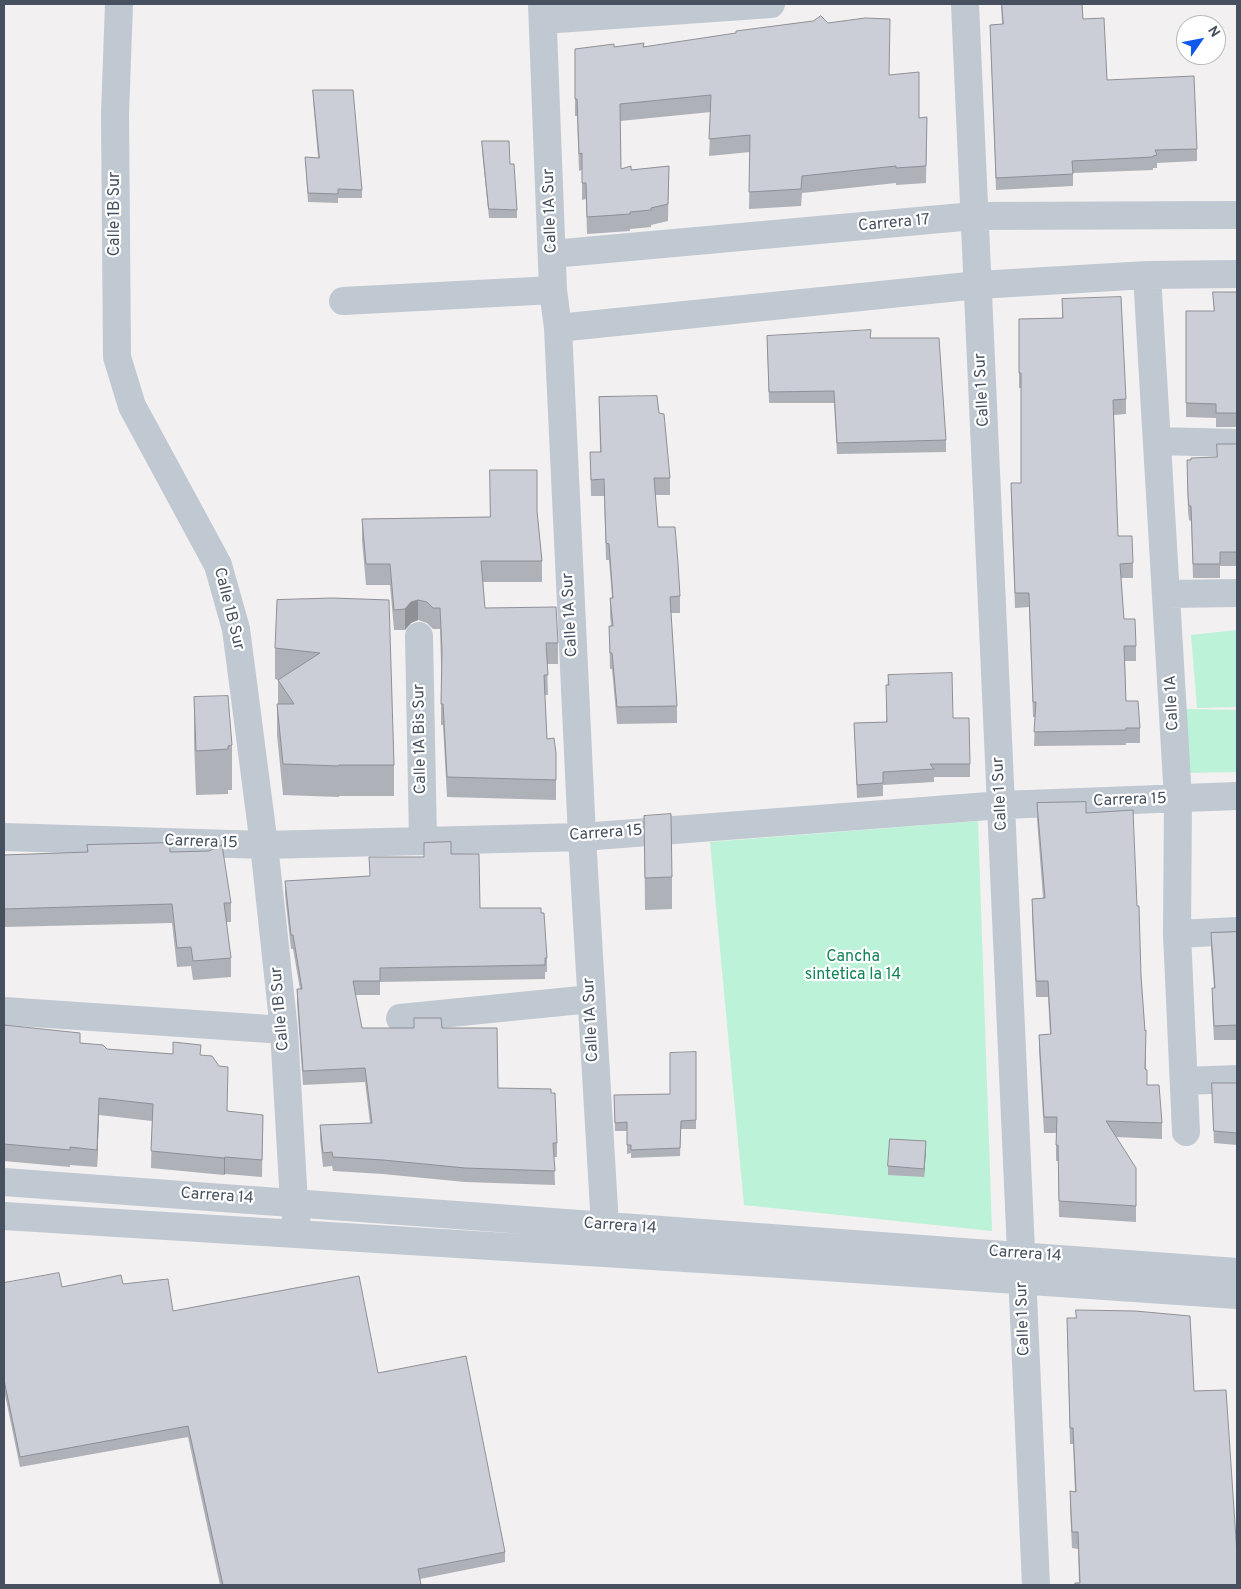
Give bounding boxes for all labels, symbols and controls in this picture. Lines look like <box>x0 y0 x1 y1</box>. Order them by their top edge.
north arrow <box>1176 15 1226 65</box>
text: N <box>1203 23 1223 41</box>
street label: Calle 1A Sur <box>540 168 562 254</box>
street label: Calle 1B Sur <box>106 172 126 256</box>
street label: Carrera 17 <box>857 211 931 237</box>
street label: Calle 1 Sur <box>971 352 995 428</box>
street label: Calle 1B Sur <box>208 566 248 652</box>
street label: Calle 1A Sur <box>559 572 583 658</box>
street label: Calle 1A <box>1162 675 1184 731</box>
street label: Calle 1A Bis Sur <box>410 684 432 794</box>
street label: Calle 1 Sur <box>989 756 1013 832</box>
street label: Carrera 15 <box>1093 790 1167 812</box>
street label: Carrera 15 <box>569 822 643 846</box>
street label: Carrera 15 <box>164 832 238 854</box>
park label: Cancha sintetica la 14 <box>805 948 901 986</box>
street label: Calle 1B Sur <box>268 966 294 1052</box>
street label: Calle 1A Sur <box>580 977 604 1063</box>
street label: Carrera 14 <box>180 1185 254 1209</box>
street label: Carrera 14 <box>583 1215 657 1239</box>
street label: Carrera 14 <box>988 1243 1062 1267</box>
street label: Calle 1 Sur <box>1013 1282 1035 1356</box>

